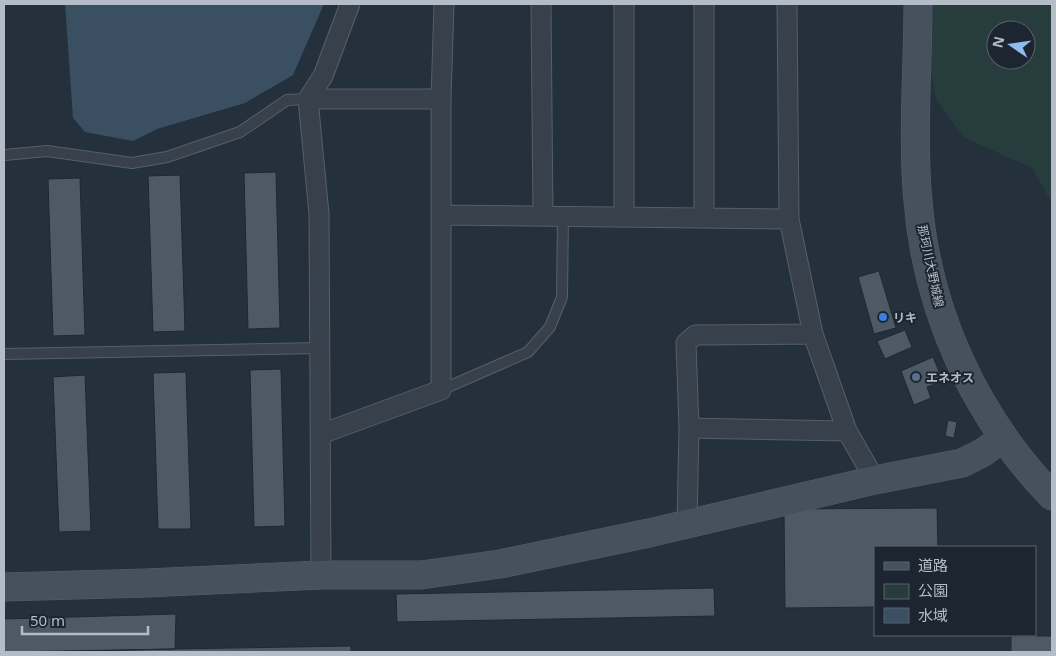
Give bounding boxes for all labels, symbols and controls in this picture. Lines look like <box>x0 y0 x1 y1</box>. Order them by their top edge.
north arrow <box>986 20 1036 70</box>
text: N <box>987 34 1008 50</box>
street label: 那珂川大野城線 <box>914 223 948 309</box>
place label: リキ <box>893 309 917 326</box>
marker: リキ <box>877 311 889 323</box>
place label: エネオス <box>926 369 974 386</box>
marker: エネオス <box>910 371 922 383</box>
legend <box>874 546 1036 636</box>
text: 道路 <box>918 555 948 575</box>
text: 公園 <box>918 580 948 600</box>
scale bar <box>22 604 149 636</box>
text: 水域 <box>918 605 948 625</box>
text: 50 m <box>30 610 65 630</box>

